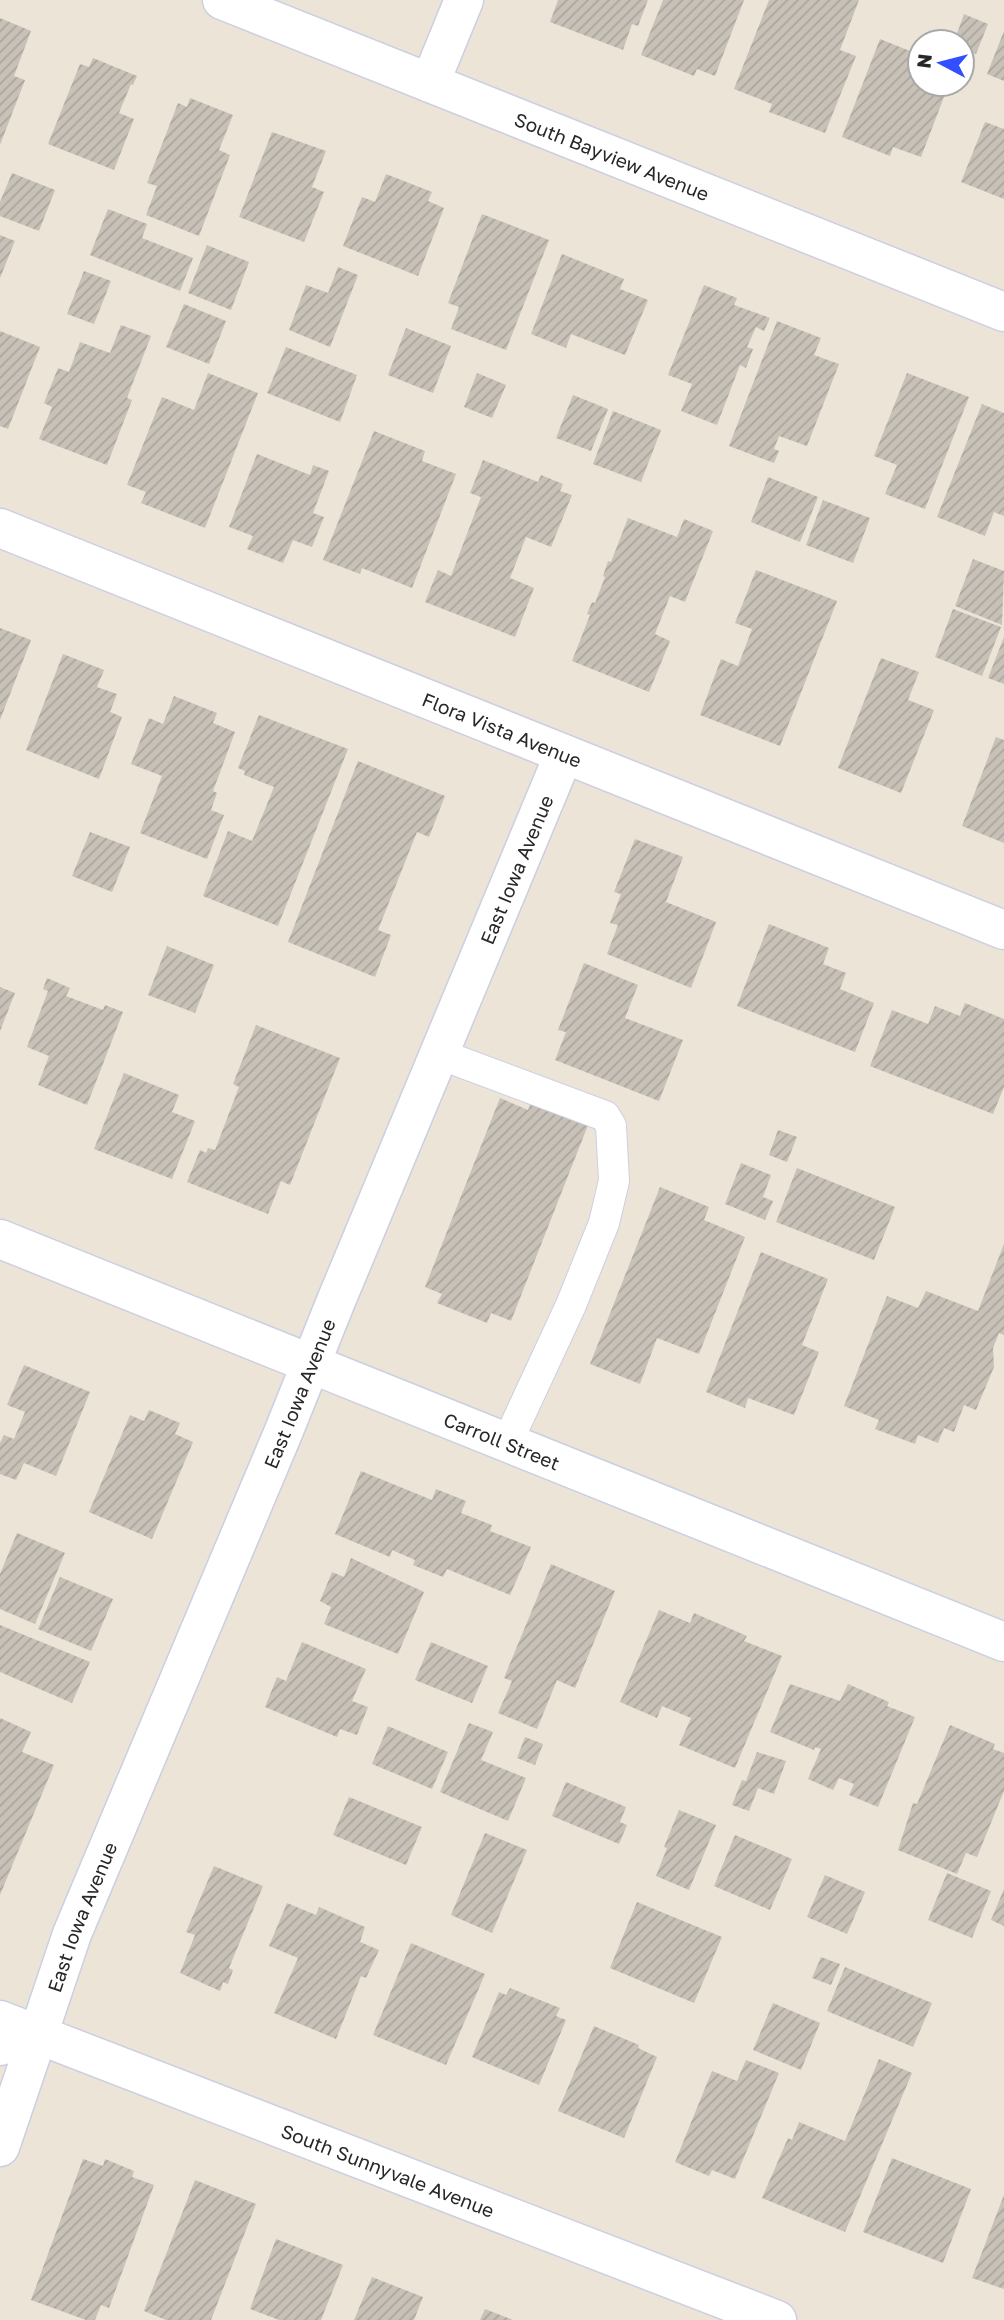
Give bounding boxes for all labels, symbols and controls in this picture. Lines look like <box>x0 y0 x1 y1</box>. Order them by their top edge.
north arrow <box>906 28 976 98</box>
text: N <box>911 52 936 69</box>
street label: South Bayview Avenue <box>512 107 713 205</box>
street label: Flora Vista Avenue <box>419 687 585 771</box>
street label: East Iowa Avenue <box>475 791 557 947</box>
street label: East Iowa Avenue <box>258 1315 339 1471</box>
street label: Carroll Street <box>441 1407 563 1474</box>
street label: East Iowa Avenue <box>42 1838 121 1995</box>
street label: South Sunnyvale Avenue <box>278 2118 498 2221</box>

